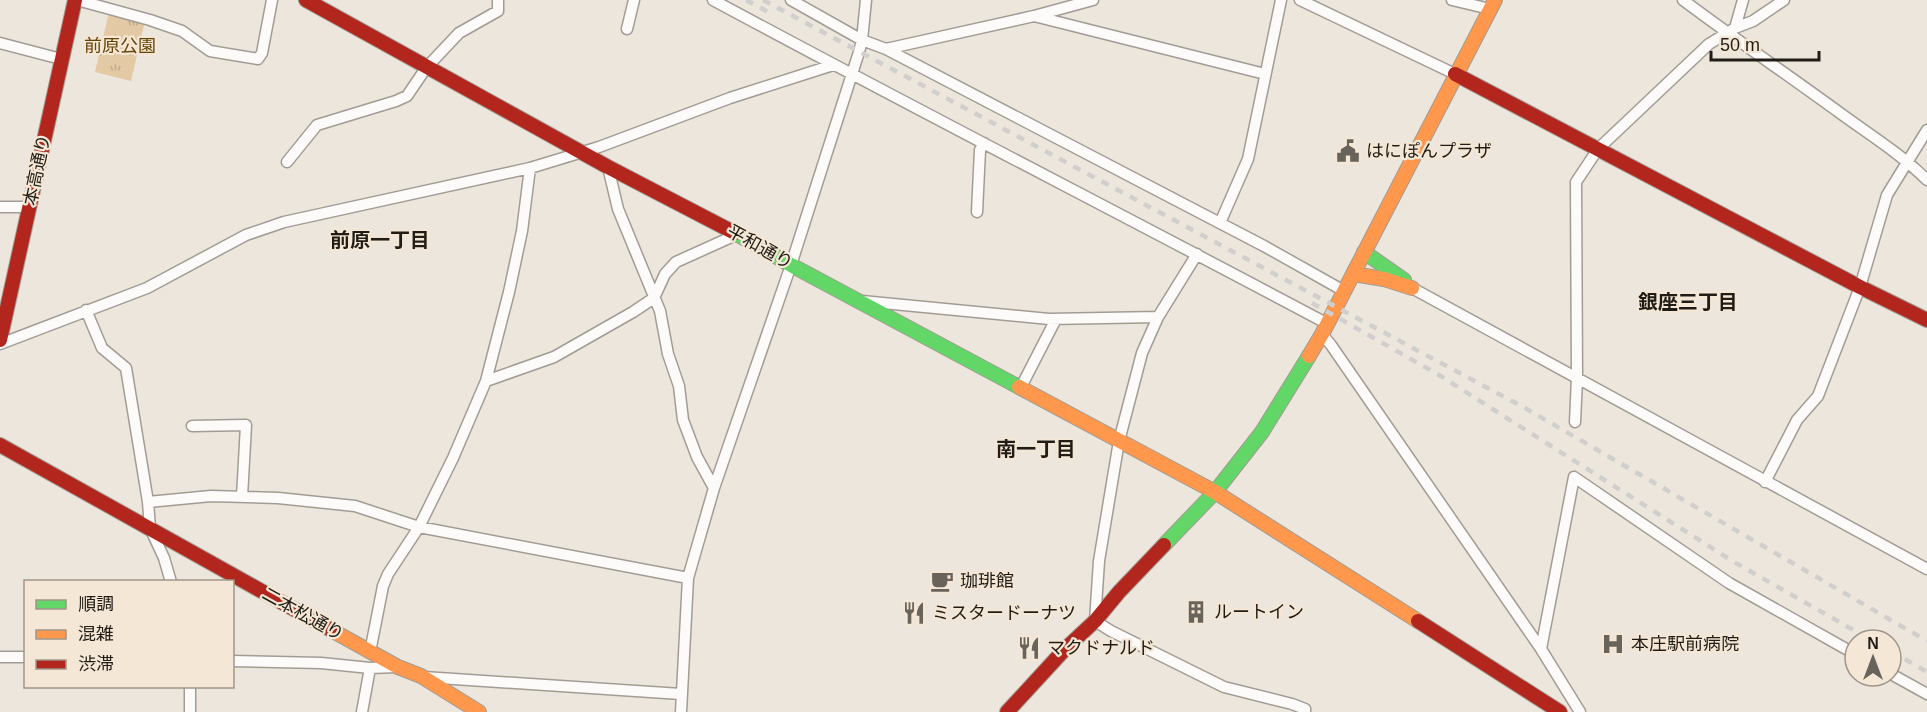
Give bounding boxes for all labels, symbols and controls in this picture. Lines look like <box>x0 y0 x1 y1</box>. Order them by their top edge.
scale bar <box>1711 24 1819 62</box>
text: 50 m <box>1720 35 1760 55</box>
park label: 前原公園 <box>84 36 156 56</box>
street label: 本高通り <box>20 133 54 207</box>
public building icon: はにぽんプラザ <box>1335 138 1361 164</box>
place label: はにぽんプラザ <box>1366 141 1492 161</box>
street label: 平和通り <box>724 221 796 273</box>
district label: 前原一丁目 <box>330 229 430 251</box>
district label: 銀座三丁目 <box>1638 291 1738 313</box>
district label: 南一丁目 <box>996 438 1076 460</box>
cafe icon: 珈琲館 <box>929 568 955 594</box>
place label: 珈琲館 <box>960 571 1014 591</box>
legend <box>24 580 234 688</box>
street label: 二本松通り <box>259 583 347 645</box>
text: 順調 <box>78 594 114 614</box>
building icon: ルートイン <box>1183 599 1209 625</box>
restaurant icon: ミスタードーナツ <box>901 600 927 626</box>
place label: ルートイン <box>1214 602 1304 622</box>
place label: ミスタードーナツ <box>932 603 1076 623</box>
text: 混雑 <box>78 624 114 644</box>
north arrow <box>1843 628 1903 688</box>
hospital icon: 本庄駅前病院 <box>1600 631 1626 657</box>
place label: 本庄駅前病院 <box>1631 634 1739 654</box>
restaurant icon: マクドナルド <box>1016 635 1042 661</box>
text: N <box>1867 635 1879 652</box>
place label: マクドナルド <box>1047 638 1155 658</box>
text: 渋滞 <box>78 654 114 674</box>

